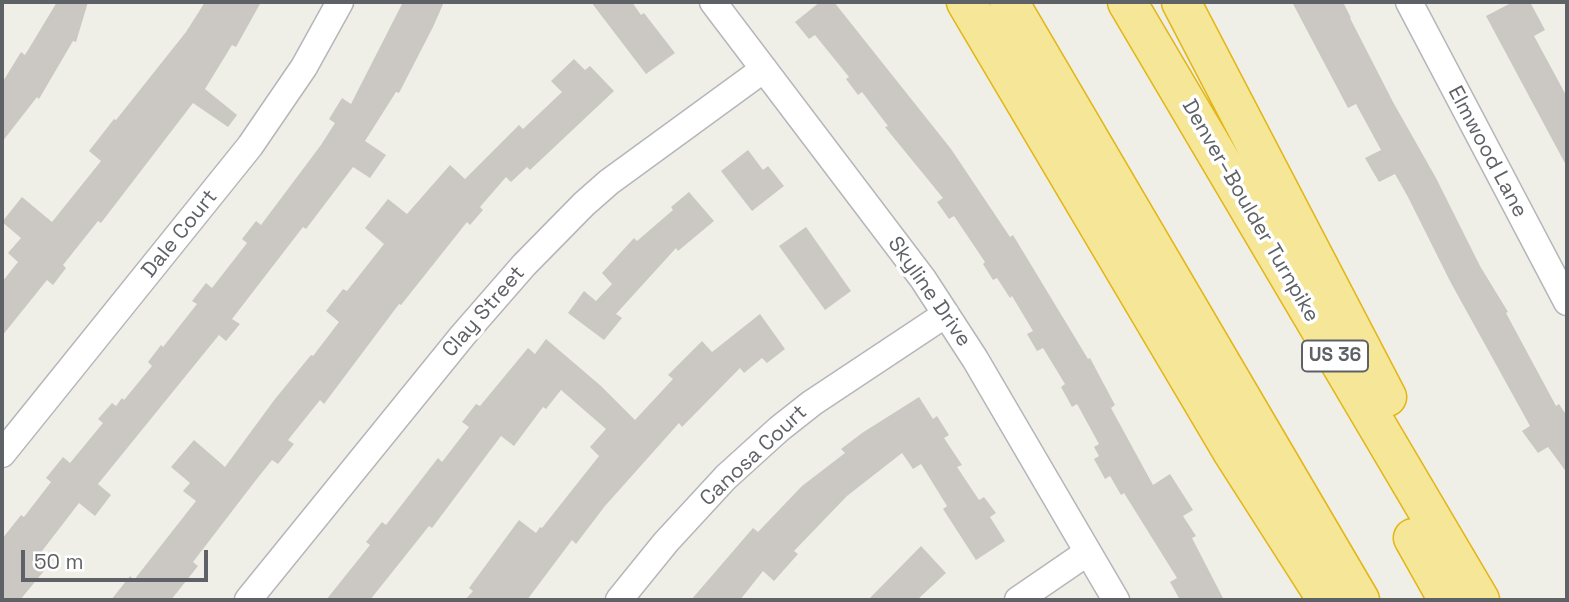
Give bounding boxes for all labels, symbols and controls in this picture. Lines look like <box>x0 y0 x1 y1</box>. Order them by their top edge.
street label: Elmwood Lane <box>1442 82 1532 222</box>
street label: Denver–Boulder Turnpike <box>1176 95 1324 327</box>
street label: Dale Court <box>137 185 223 283</box>
street label: Skyline Drive <box>882 232 976 352</box>
street label: Clay Street <box>437 261 531 363</box>
road number: US 36 <box>1302 340 1368 372</box>
street label: Canosa Court <box>695 400 813 512</box>
scale bar <box>24 536 212 580</box>
text: 50 m <box>34 548 84 575</box>

